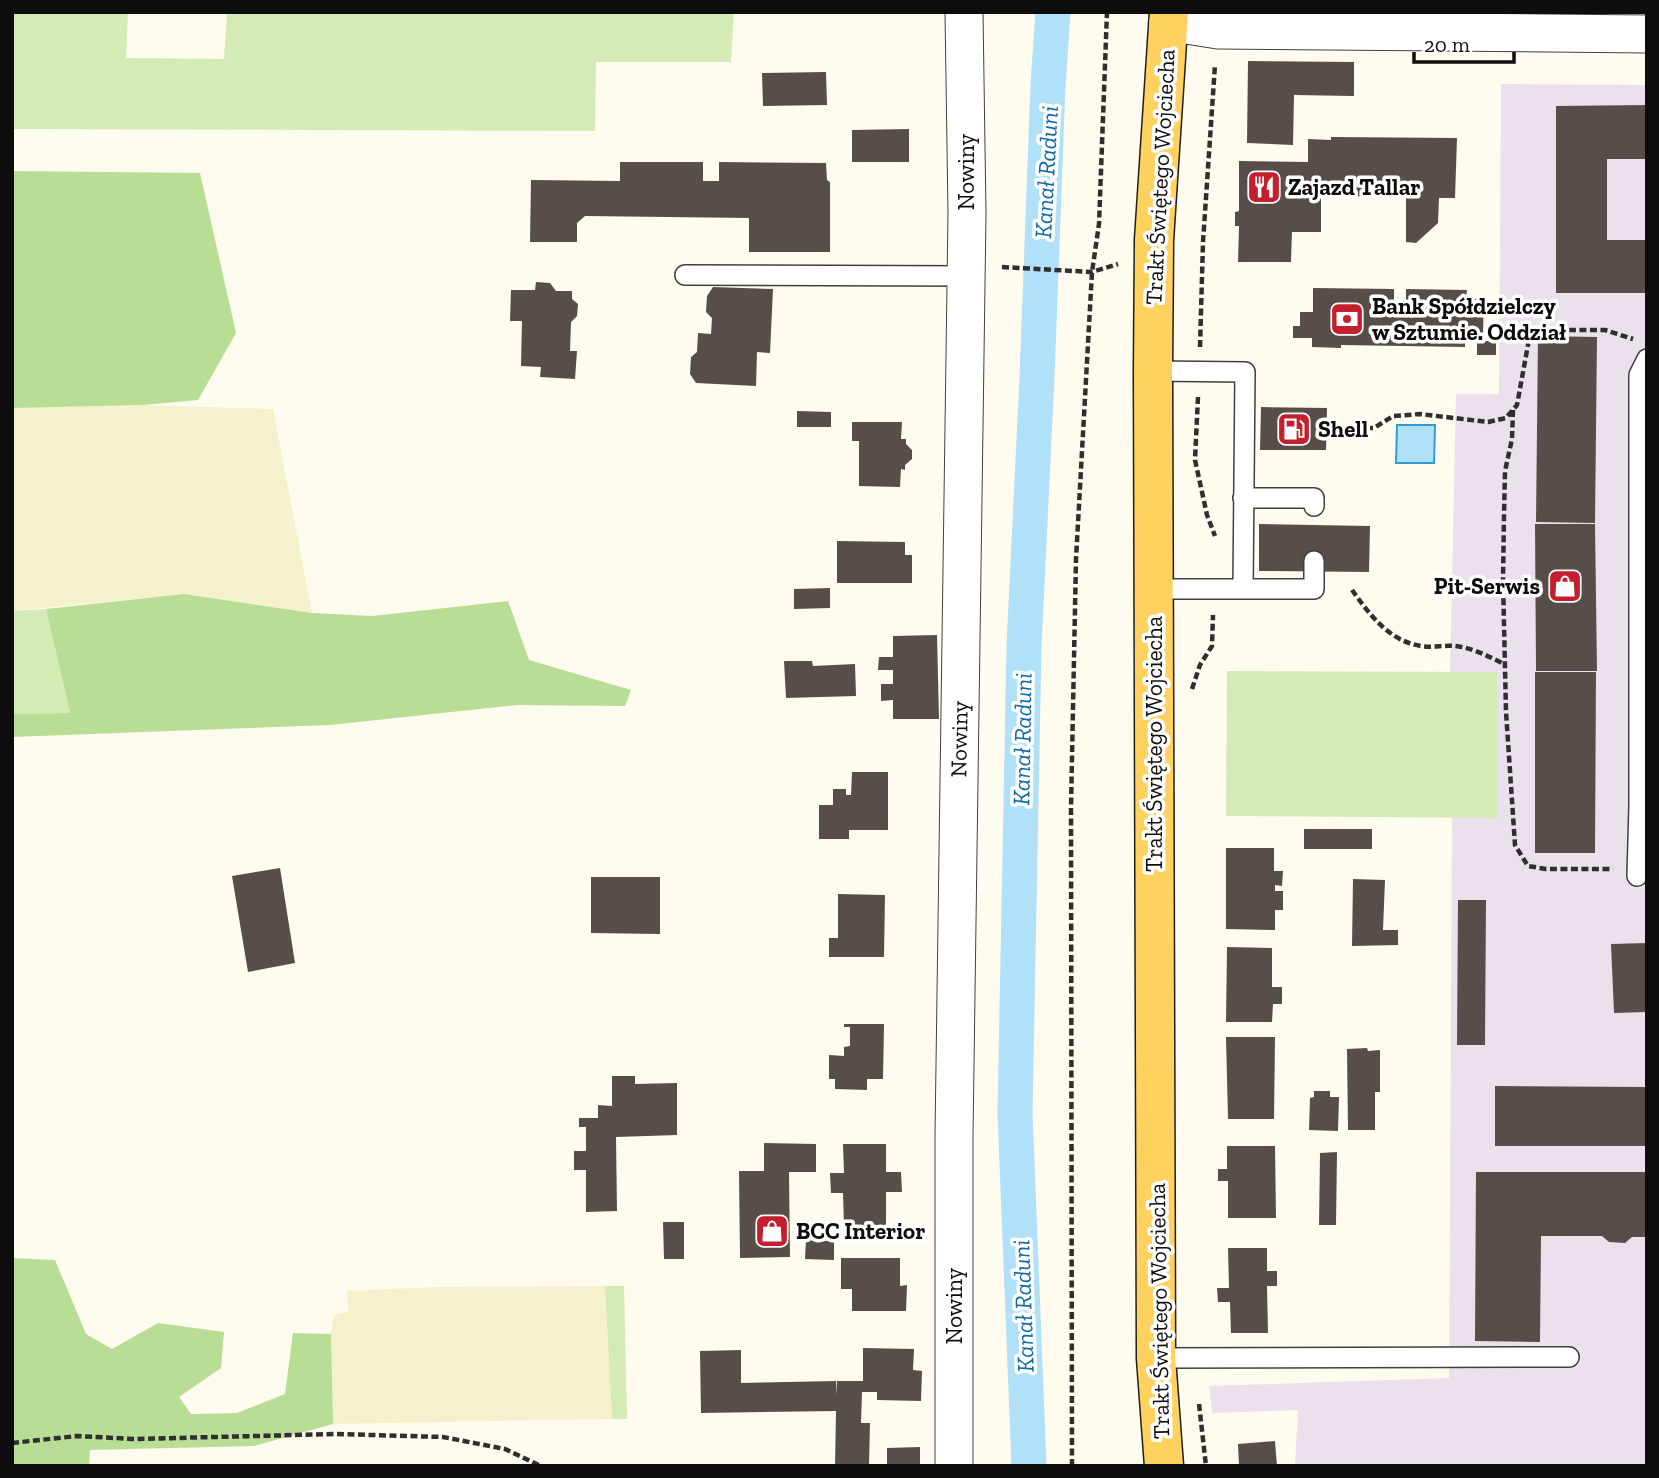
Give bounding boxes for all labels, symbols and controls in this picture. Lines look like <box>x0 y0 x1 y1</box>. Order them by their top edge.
scale bar <box>1414 21 1514 65</box>
text: 20 m <box>1424 32 1470 57</box>
street label: Trakt Świętego Wojciecha <box>1139 48 1181 306</box>
water label: Kanał Raduni <box>1028 105 1064 239</box>
street label: Nowiny <box>952 134 980 210</box>
restaurant icon: Zajazd Tallar <box>1245 168 1283 206</box>
place label: Zajazd Tallar <box>1288 173 1420 201</box>
place label: Bank Spółdzielczy w Sztumie. Oddział <box>1372 292 1566 346</box>
bank icon: Bank Spółdzielczy w Sztumie. Oddział <box>1328 300 1366 338</box>
fuel station icon: Shell <box>1275 410 1313 448</box>
place label: Shell <box>1318 415 1369 443</box>
shop icon: Pit-Serwis <box>1546 567 1584 605</box>
place label: Pit-Serwis <box>1434 572 1540 600</box>
street label: Trakt Świętego Wojciecha <box>1140 616 1168 872</box>
water label: Kanał Raduni <box>1006 672 1038 806</box>
street label: Nowiny <box>944 700 974 777</box>
street label: Trakt Świętego Wojciecha <box>1143 1183 1175 1439</box>
shop icon: BCC Interior <box>753 1212 791 1250</box>
place label: BCC Interior <box>796 1217 925 1245</box>
water label: Kanał Raduni <box>1006 1239 1040 1373</box>
street label: Nowiny <box>940 1268 968 1344</box>

